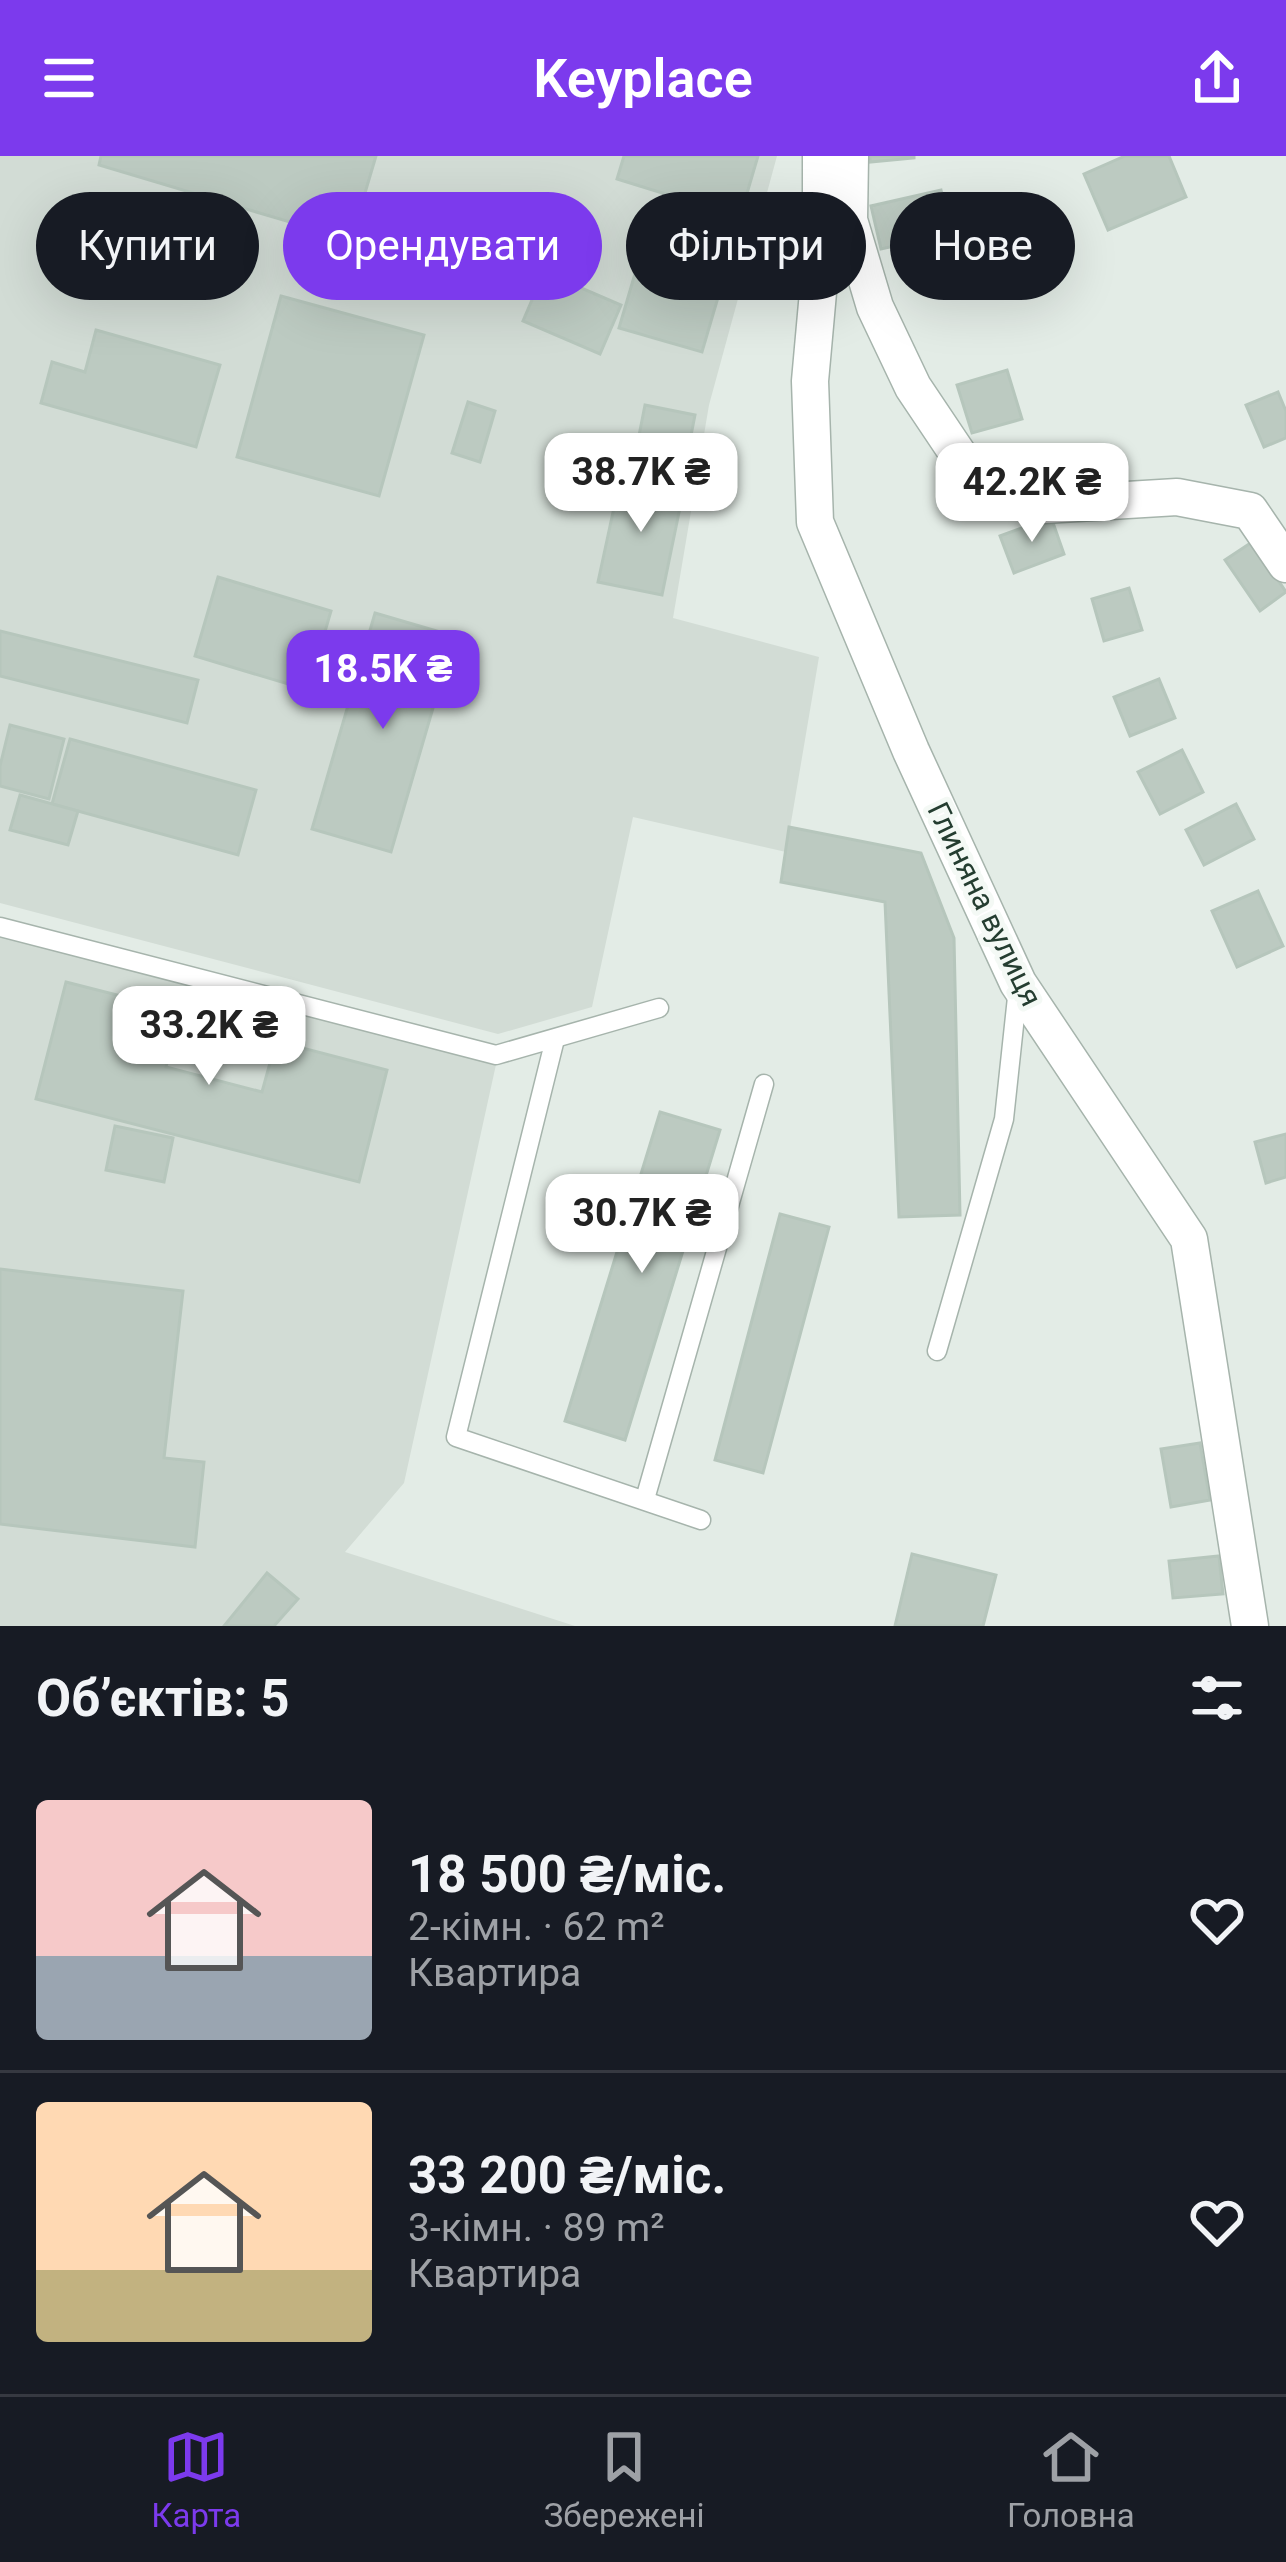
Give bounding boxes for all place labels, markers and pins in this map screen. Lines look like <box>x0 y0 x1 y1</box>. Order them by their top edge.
pin: 38.7K ₴ <box>530 433 752 535</box>
pin: 42.2K ₴ <box>921 443 1143 545</box>
pin: 18.5K ₴ <box>272 630 494 732</box>
pin: 33.2K ₴ <box>98 986 320 1088</box>
pin: 30.7K ₴ <box>531 1174 753 1276</box>

